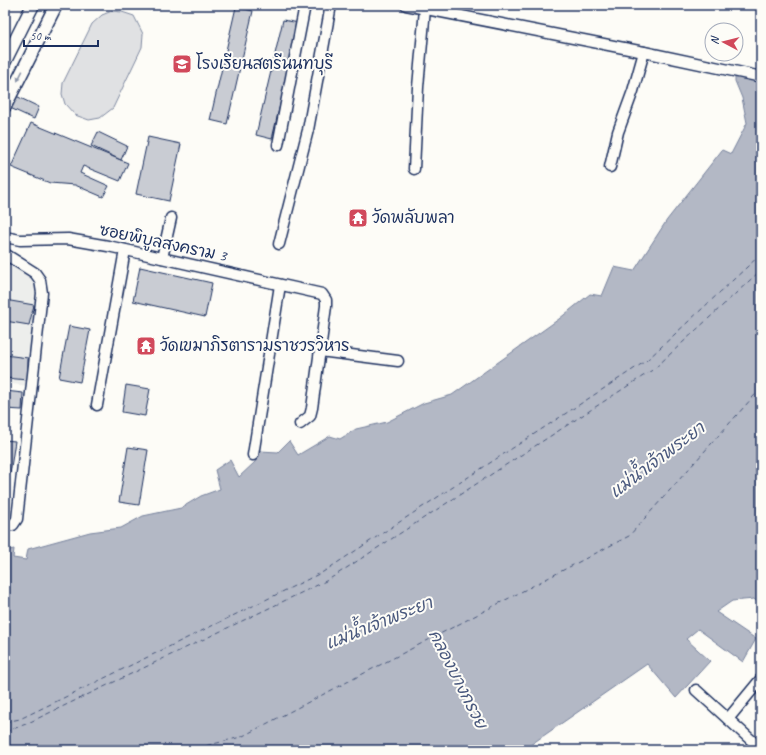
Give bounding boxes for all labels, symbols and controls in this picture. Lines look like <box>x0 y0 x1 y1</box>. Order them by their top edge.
scale bar <box>24 22 98 48</box>
north arrow <box>704 22 744 62</box>
text: 50 m <box>30 28 52 44</box>
text: N <box>707 34 722 45</box>
place label: โรงเรียนสตรีนนทบุรี <box>196 52 334 76</box>
school or university icon: โรงเรียนสตรีนนทบุรี <box>171 53 193 75</box>
one-way arrow <box>17 70 24 81</box>
temple icon: วัดพลับพลา <box>347 207 369 229</box>
place label: วัดพลับพลา <box>372 207 455 228</box>
street label: ซอยพิบูลสงคราม 3 <box>97 219 230 269</box>
temple icon: วัดเขมาภิรตารามราชวรวิหาร <box>135 335 157 357</box>
place label: วัดเขมาภิรตารามราชวรวิหาร <box>160 335 350 356</box>
water label: แม่น้ำเจ้าพระยา <box>602 412 710 502</box>
water label: แม่น้ำเจ้าพระยา <box>320 586 437 654</box>
water label: คลองบางกรวย <box>424 626 493 734</box>

